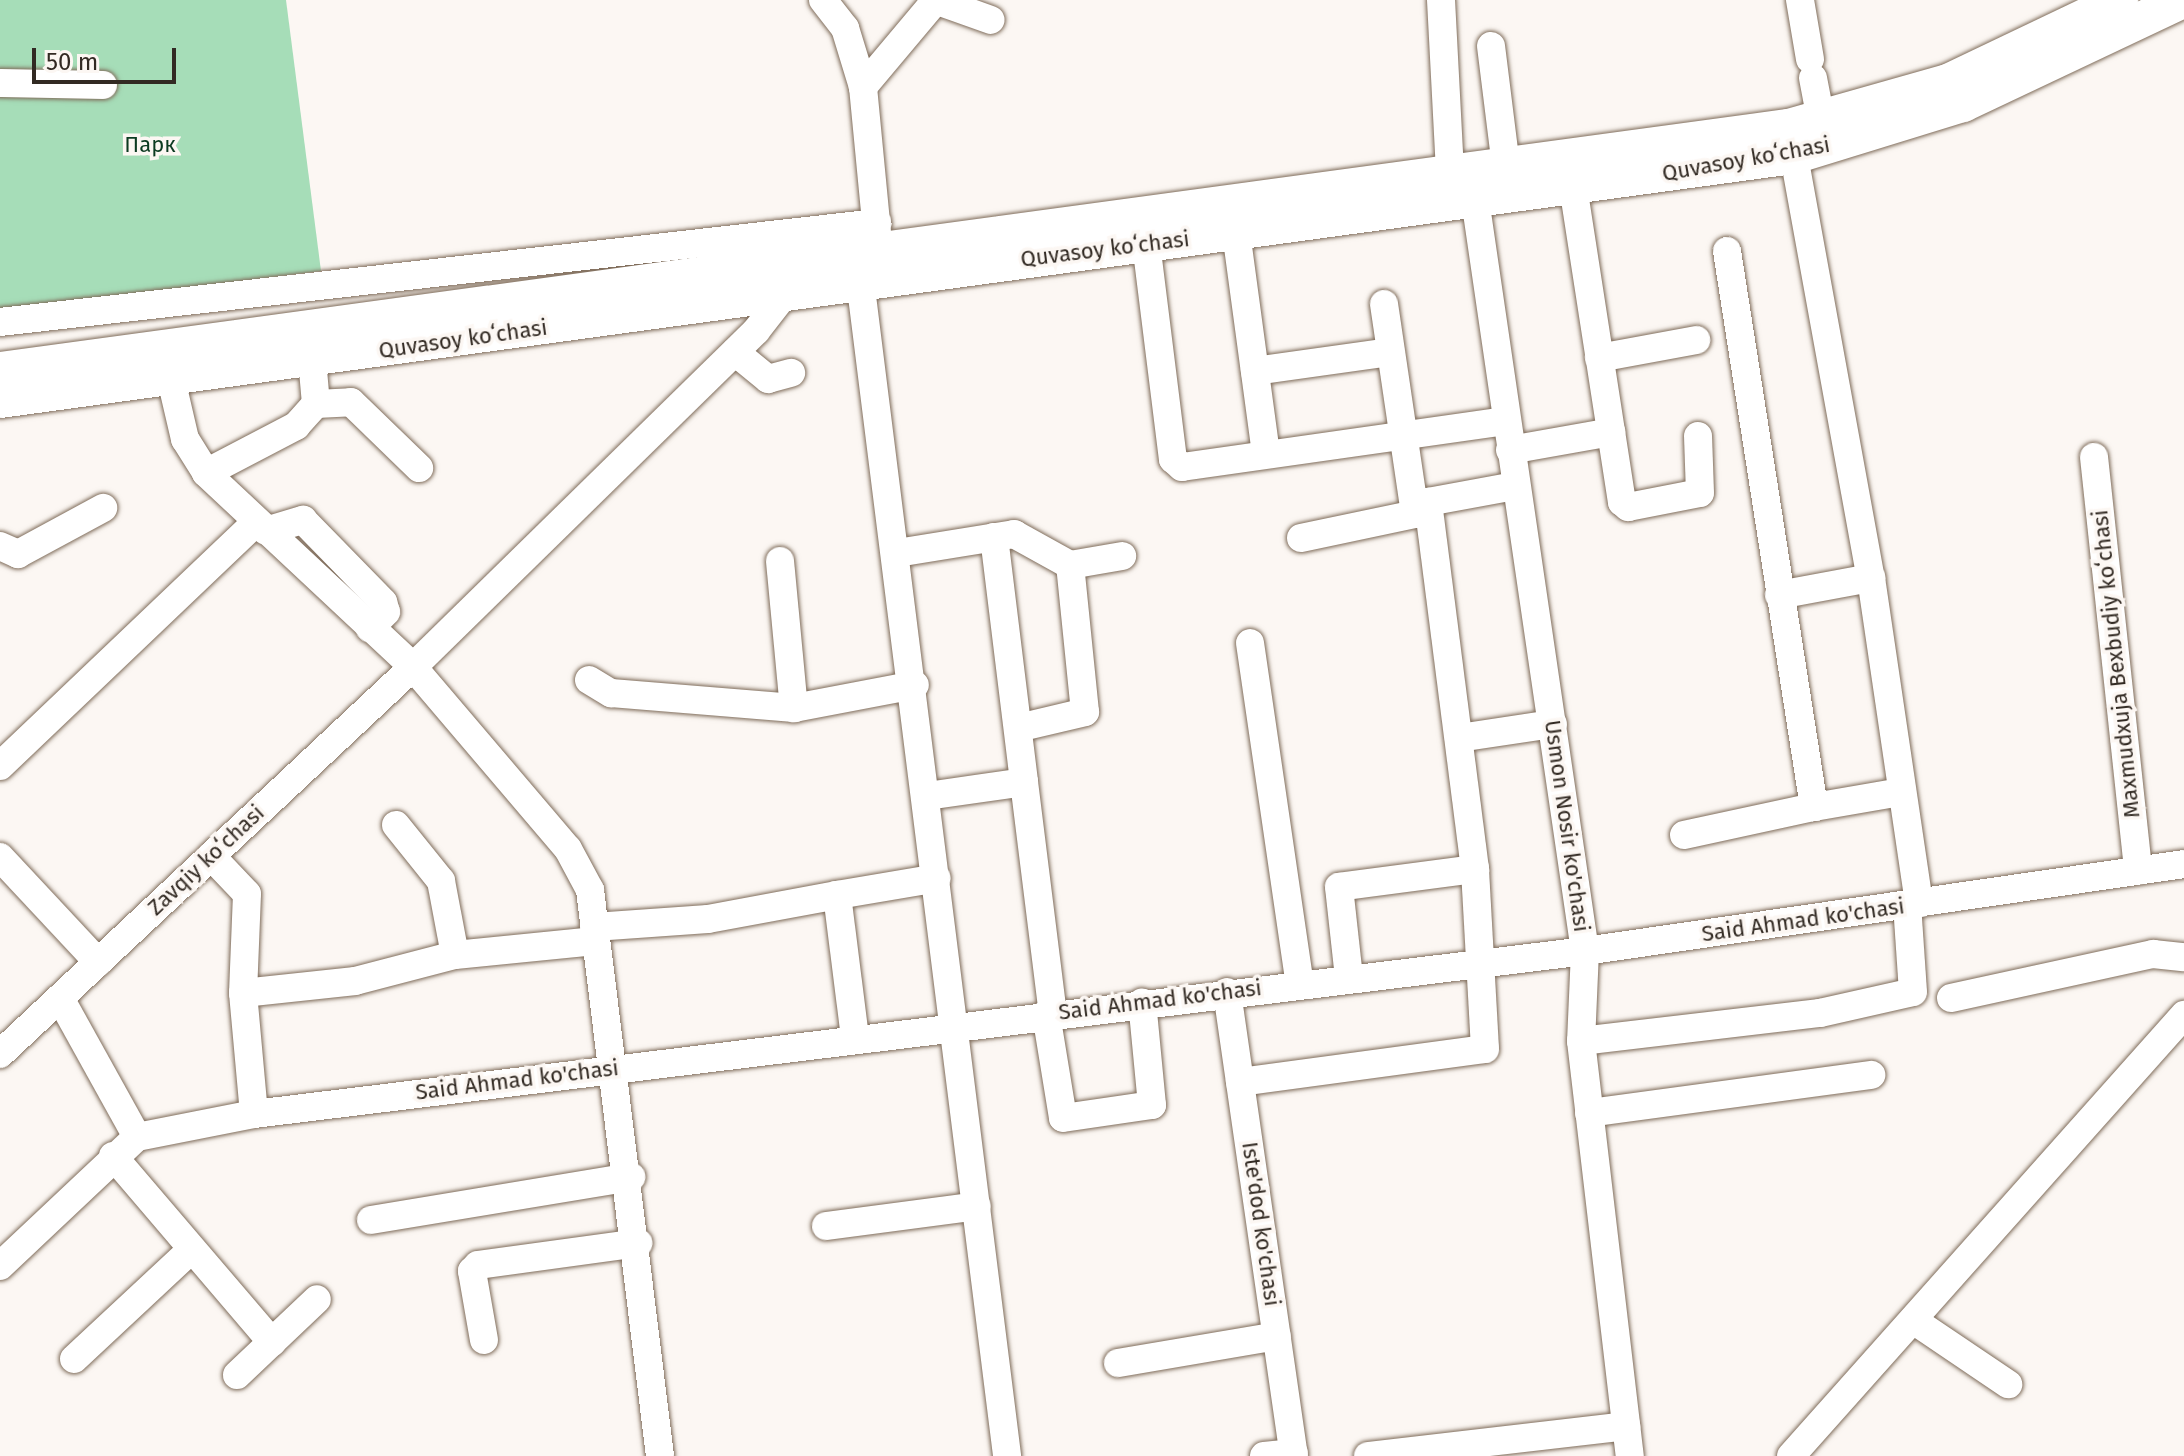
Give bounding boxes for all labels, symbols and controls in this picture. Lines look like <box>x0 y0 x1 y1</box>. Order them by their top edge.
scale bar <box>36 32 180 82</box>
text: 50 m <box>46 48 98 76</box>
street label: Quvasoy koʻchasi <box>1660 131 1832 187</box>
park label: Парк <box>124 132 176 158</box>
street label: Quvasoy koʻchasi <box>1019 226 1191 272</box>
street label: Quvasoy koʻchasi <box>377 314 549 364</box>
street label: Maxmudxuja Bexbudiy koʻchasi <box>2087 509 2145 819</box>
street label: Usmon Nosir ko'chasi <box>1539 718 1595 934</box>
street label: Zavqiy koʻchasi <box>142 799 270 921</box>
street label: Said Ahmad ko'chasi <box>1700 893 1906 947</box>
street label: Said Ahmad ko'chasi <box>1057 974 1263 1026</box>
street label: Said Ahmad ko'chasi <box>414 1054 620 1106</box>
street label: Iste'dod ko'chasi <box>1236 1140 1286 1308</box>

